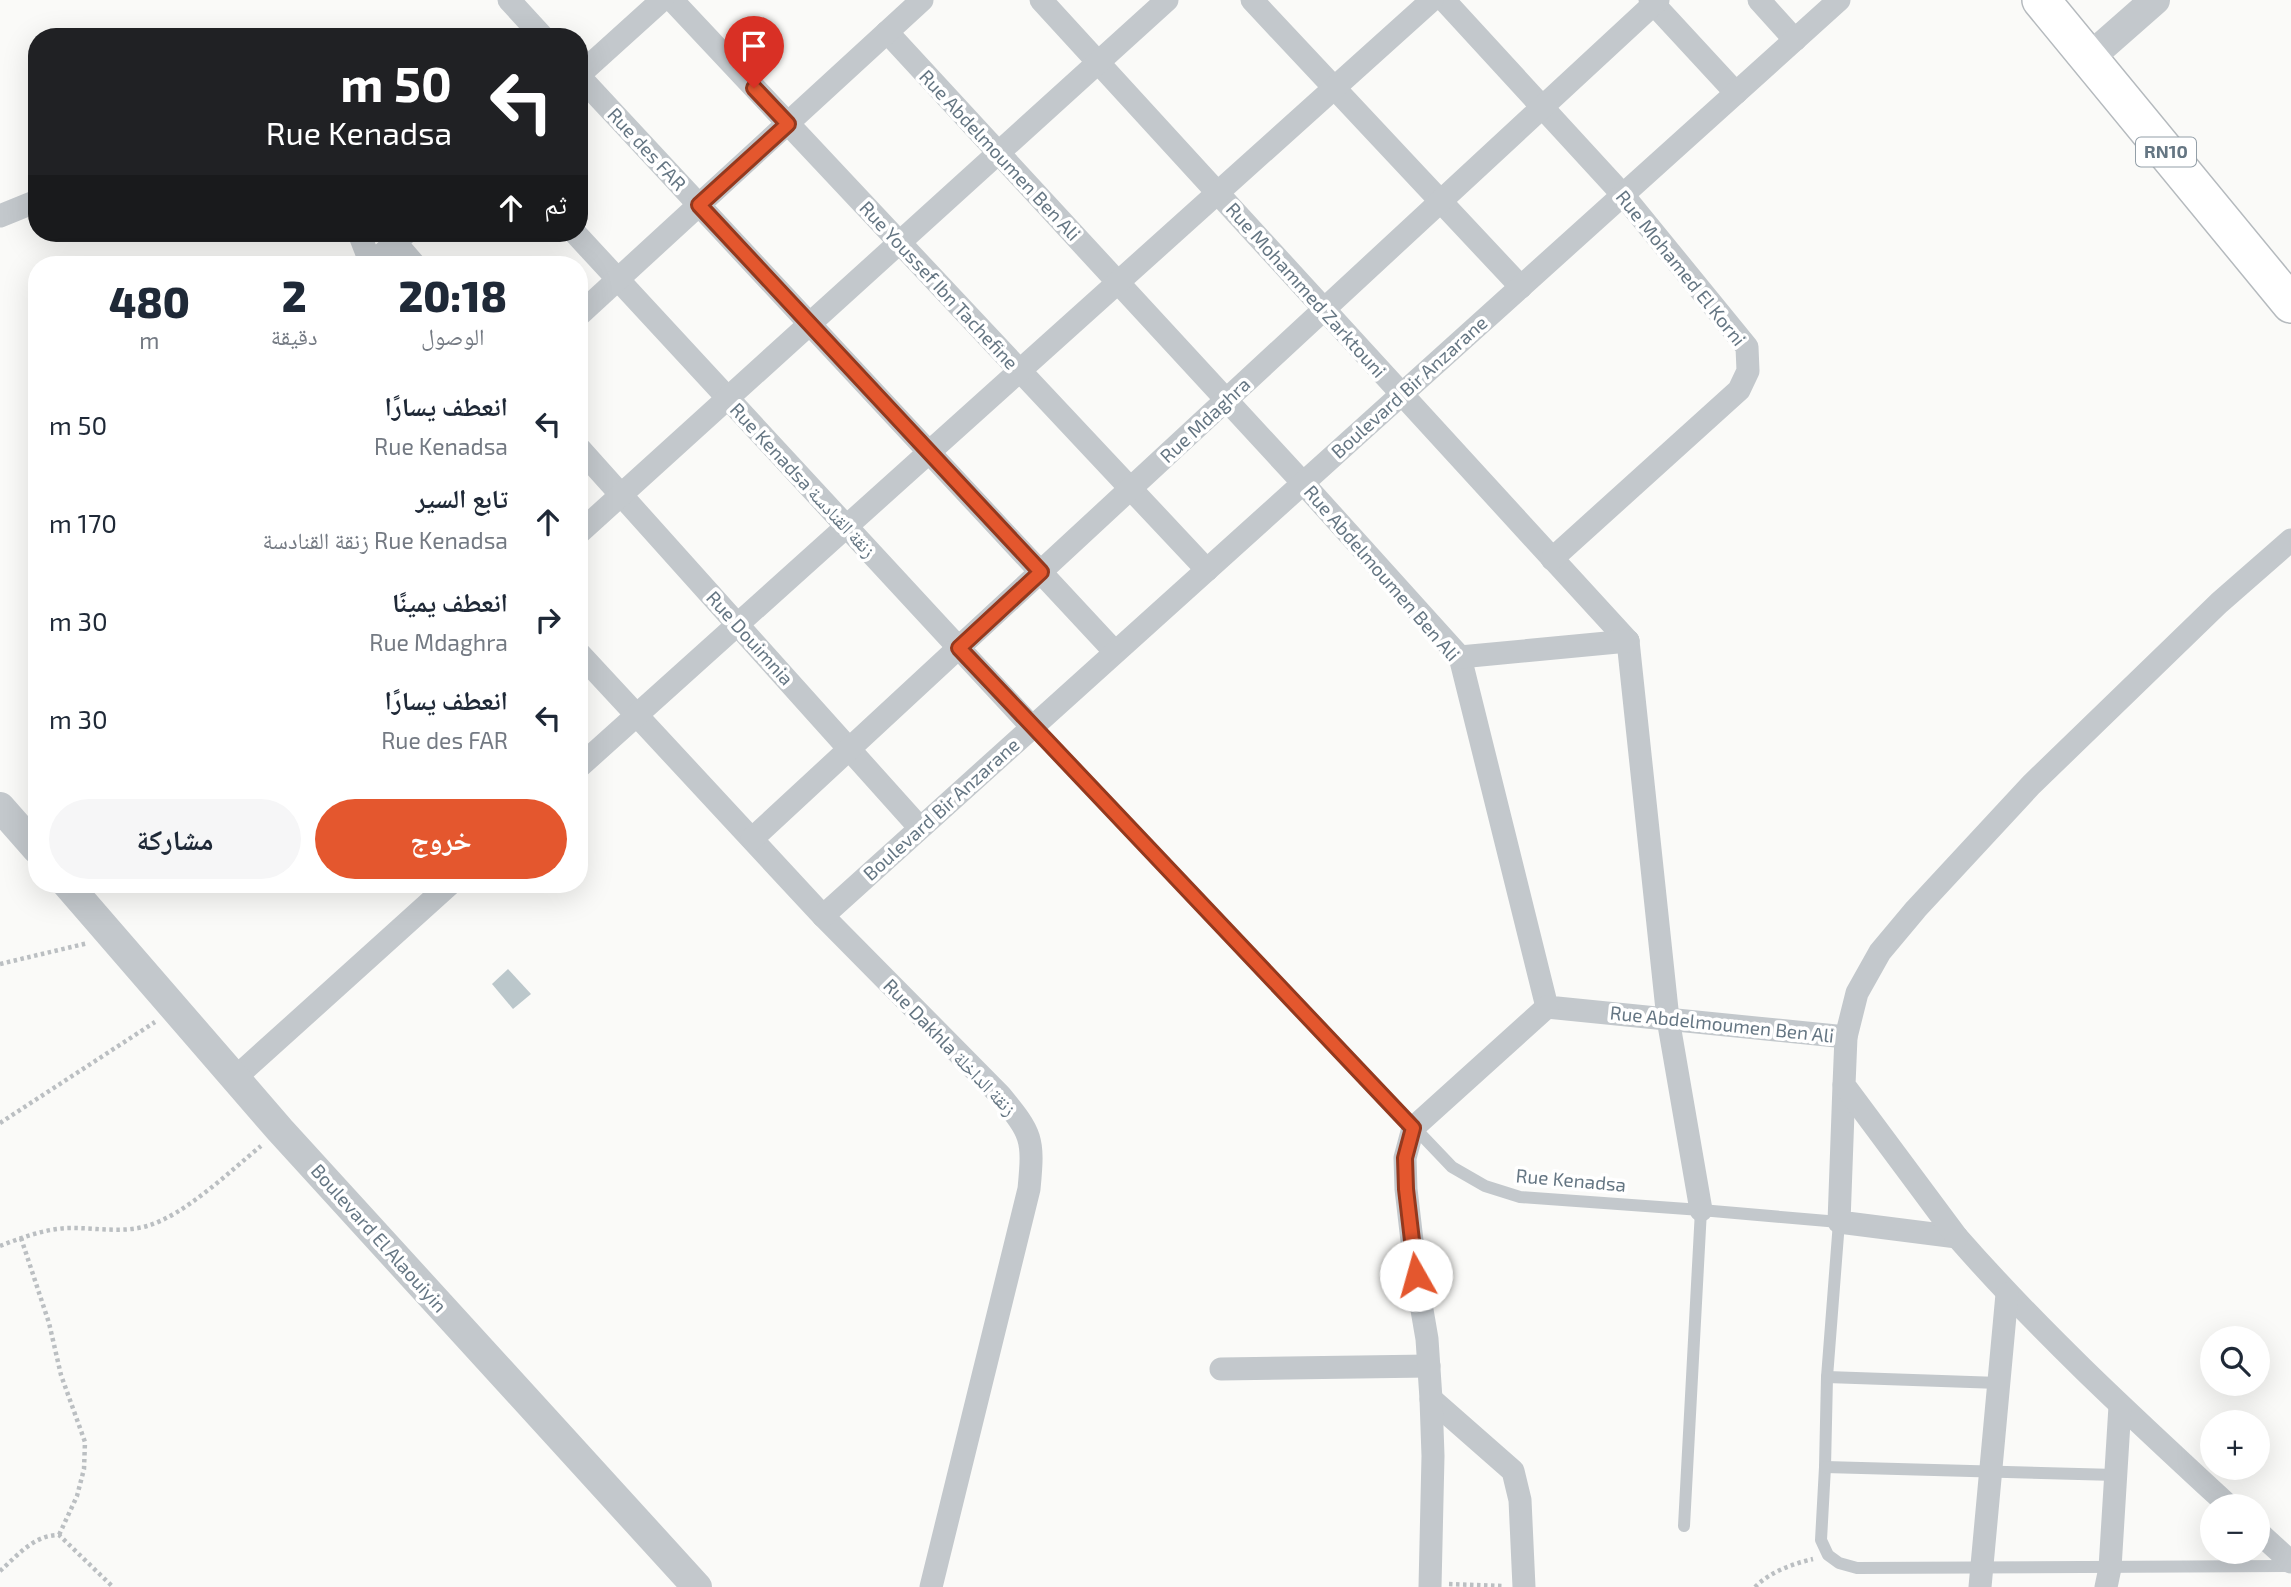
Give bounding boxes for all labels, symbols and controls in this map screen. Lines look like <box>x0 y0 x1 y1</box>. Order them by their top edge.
pin <box>724 16 784 88</box>
icon: arrive <box>735 27 773 65</box>
text: 50 m <box>340 53 452 112</box>
icon: left <box>476 56 567 147</box>
street label: Rue Abdelmoumen Ben Ali <box>915 64 1086 245</box>
street label: Rue des FAR <box>603 102 692 195</box>
text: Rue Kenadsa <box>266 113 452 151</box>
road number: RN10 <box>2136 138 2196 167</box>
street label: Rue Mohamed El Korni <box>1612 185 1751 350</box>
text: ثم <box>544 188 567 219</box>
icon: ahead <box>492 189 530 227</box>
street label: Rue Youssef Ibn Tachefine <box>855 196 1023 374</box>
street label: Rue Mohammed Zarktouni <box>1222 197 1391 382</box>
text: 2 <box>282 270 307 320</box>
text: 20:18 <box>398 270 507 320</box>
text: 480 <box>109 276 190 326</box>
street label: Boulevard Bir Anzarane <box>1326 311 1491 463</box>
text: دقيقة <box>271 322 318 350</box>
text: الوصول <box>421 322 485 350</box>
text: m <box>139 326 159 354</box>
street label: Rue Mdaghra <box>1155 372 1254 467</box>
text: انعطف يسارًا <box>384 390 508 421</box>
street label: Rue Kenadsa زنقة القنادسة <box>725 398 881 562</box>
icon: left <box>529 405 567 443</box>
text: 50 m <box>49 409 107 440</box>
text: Rue Kenadsa <box>374 432 508 460</box>
street label: Rue Abdelmoumen Ben Ali <box>1300 480 1465 665</box>
text: تابع السير <box>416 482 508 513</box>
icon: ahead <box>529 503 567 541</box>
text: 170 m <box>49 507 117 538</box>
text: Rue Kenadsa زنقة القنادسة <box>262 526 508 554</box>
text: انعطف يمينًا <box>392 586 508 617</box>
street label: Rue Douimnia <box>702 586 799 690</box>
icon: right <box>529 601 567 639</box>
text: 30 m <box>49 605 108 636</box>
text: Rue Mdaghra <box>369 628 508 656</box>
text: انعطف يسارًا <box>384 684 508 715</box>
icon: left <box>529 699 567 737</box>
text: 30 m <box>49 703 108 734</box>
text: Rue des FAR <box>381 726 508 754</box>
street label: Boulevard Bir Anzarane <box>858 733 1023 885</box>
button: مشاركة <box>49 799 301 879</box>
button: خروج <box>315 799 567 879</box>
street label: Rue Dakhla زنقة الداخلة <box>878 973 1022 1121</box>
street label: Rue Abdelmoumen Ben Ali <box>1609 1000 1835 1047</box>
street label: Boulevard El Alaouiyin <box>307 1159 452 1317</box>
street label: Rue Kenadsa <box>1515 1163 1627 1196</box>
position arrow <box>1379 1238 1453 1312</box>
map controls <box>2200 1326 2270 1564</box>
button: search <box>2200 1326 2270 1396</box>
button: + <box>2200 1410 2270 1480</box>
button: − <box>2200 1494 2270 1564</box>

